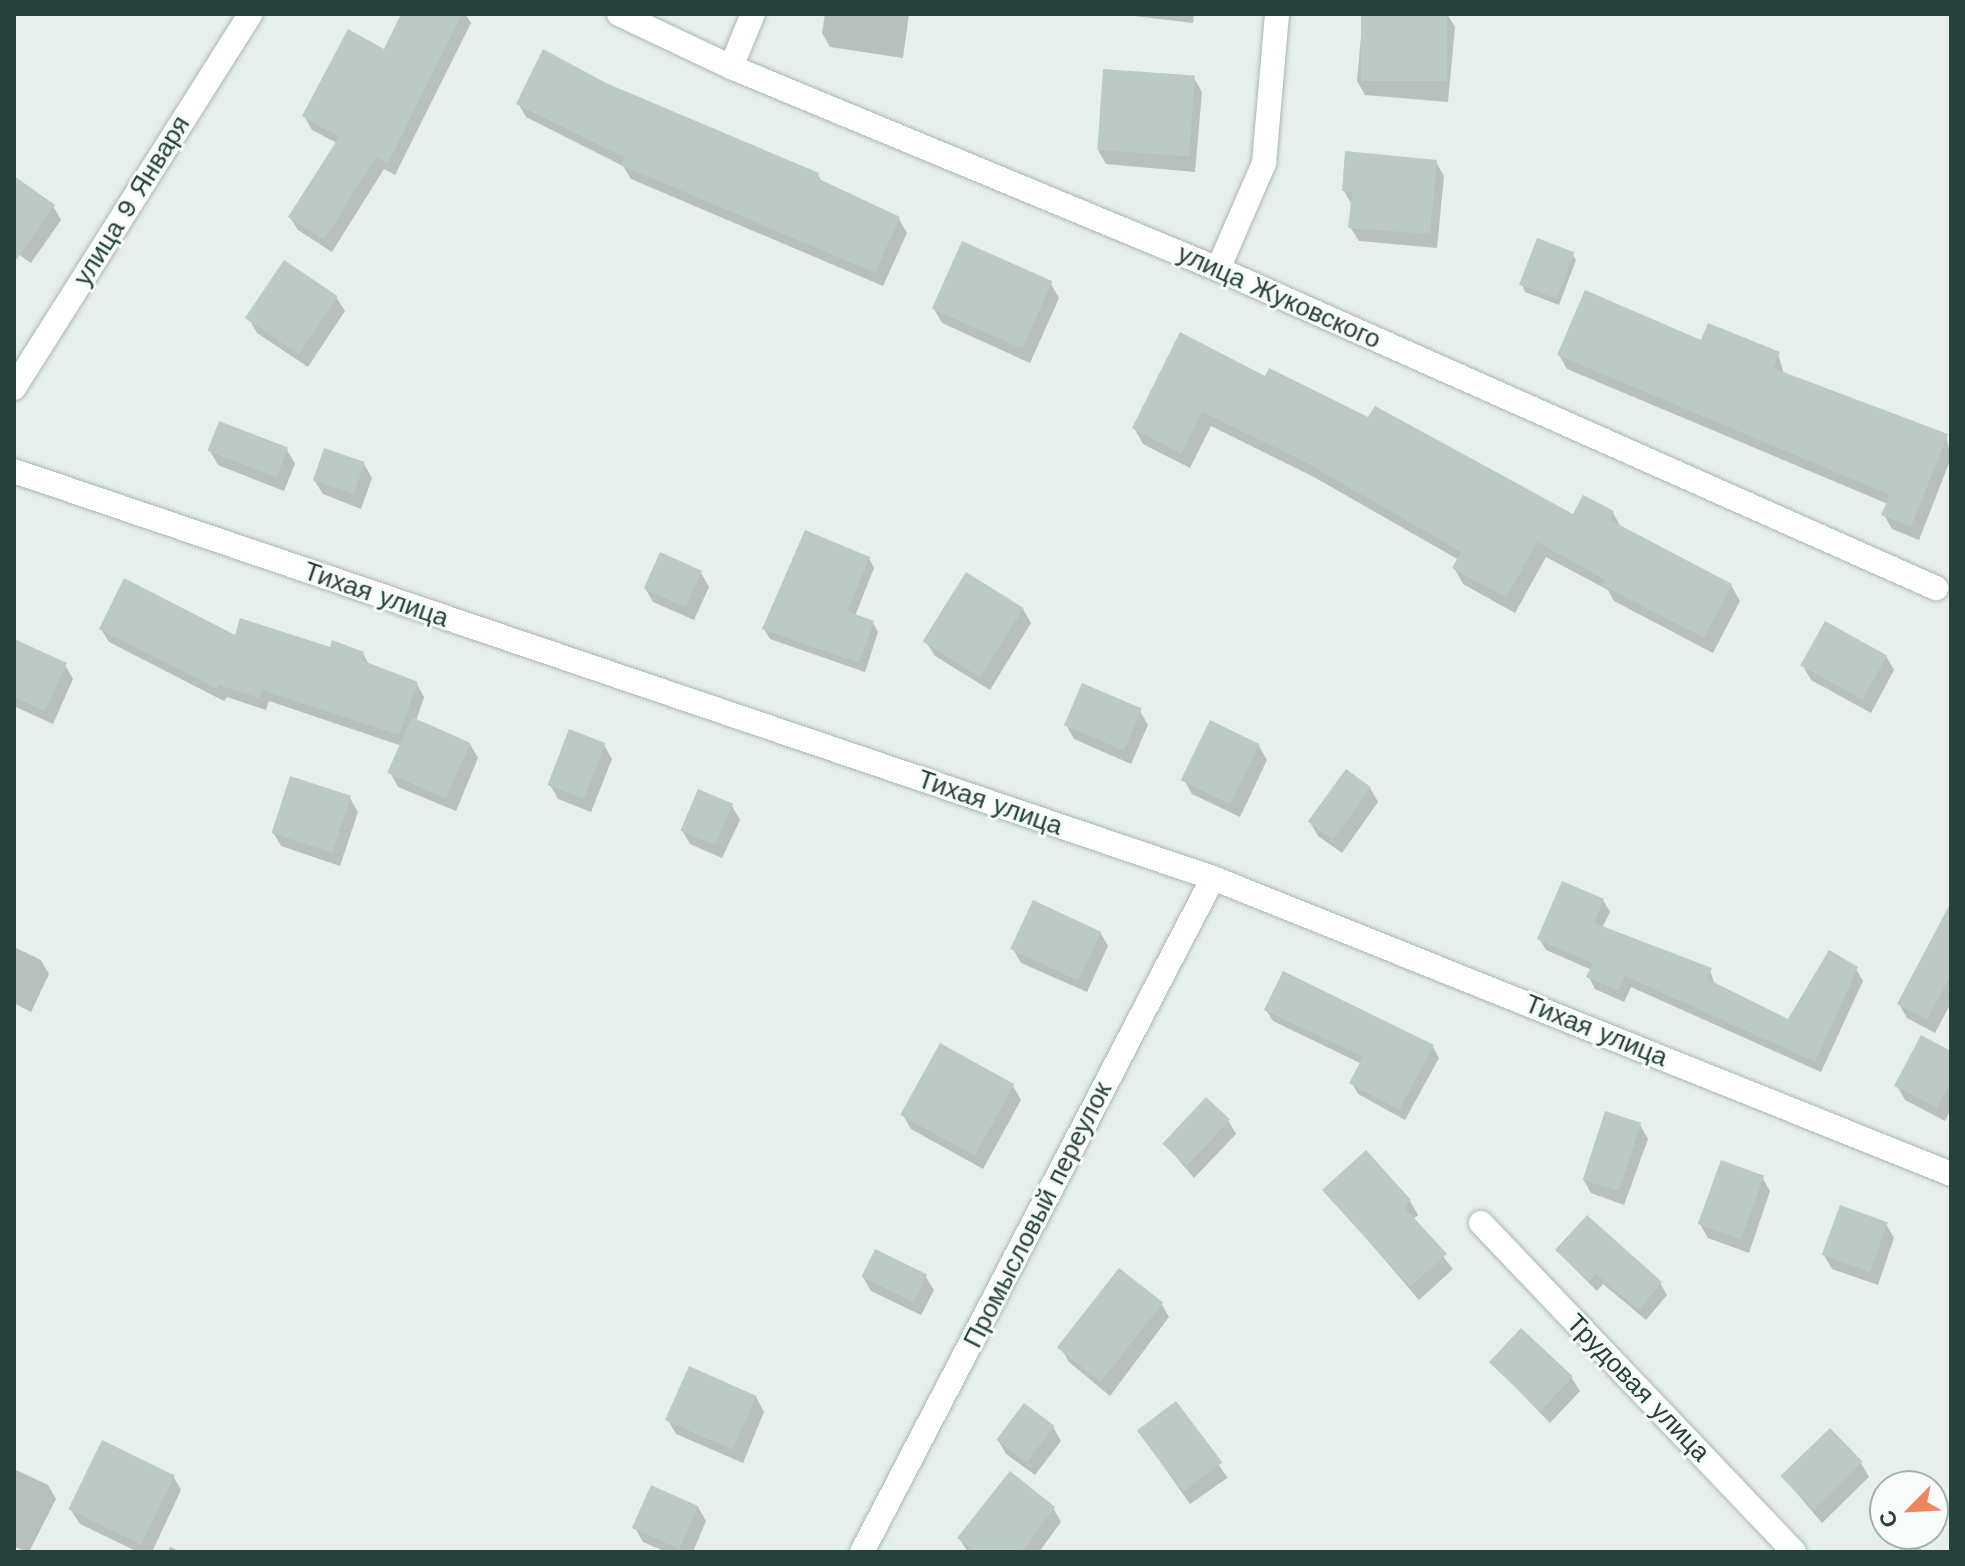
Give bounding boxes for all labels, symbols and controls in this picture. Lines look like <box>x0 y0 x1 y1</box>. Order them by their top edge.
street label: улица 9 Января <box>67 110 197 292</box>
street label: улица Жуковского <box>1173 238 1385 356</box>
street label: Тихая улица <box>300 556 452 634</box>
street label: Тихая улица <box>914 764 1066 842</box>
street label: Тихая улица <box>1520 988 1672 1074</box>
street label: Промысловый переулок <box>957 1077 1119 1353</box>
street label: Трудовая улица <box>1560 1308 1716 1468</box>
north arrow <box>1869 1470 1949 1550</box>
text: С <box>1874 1507 1903 1532</box>

